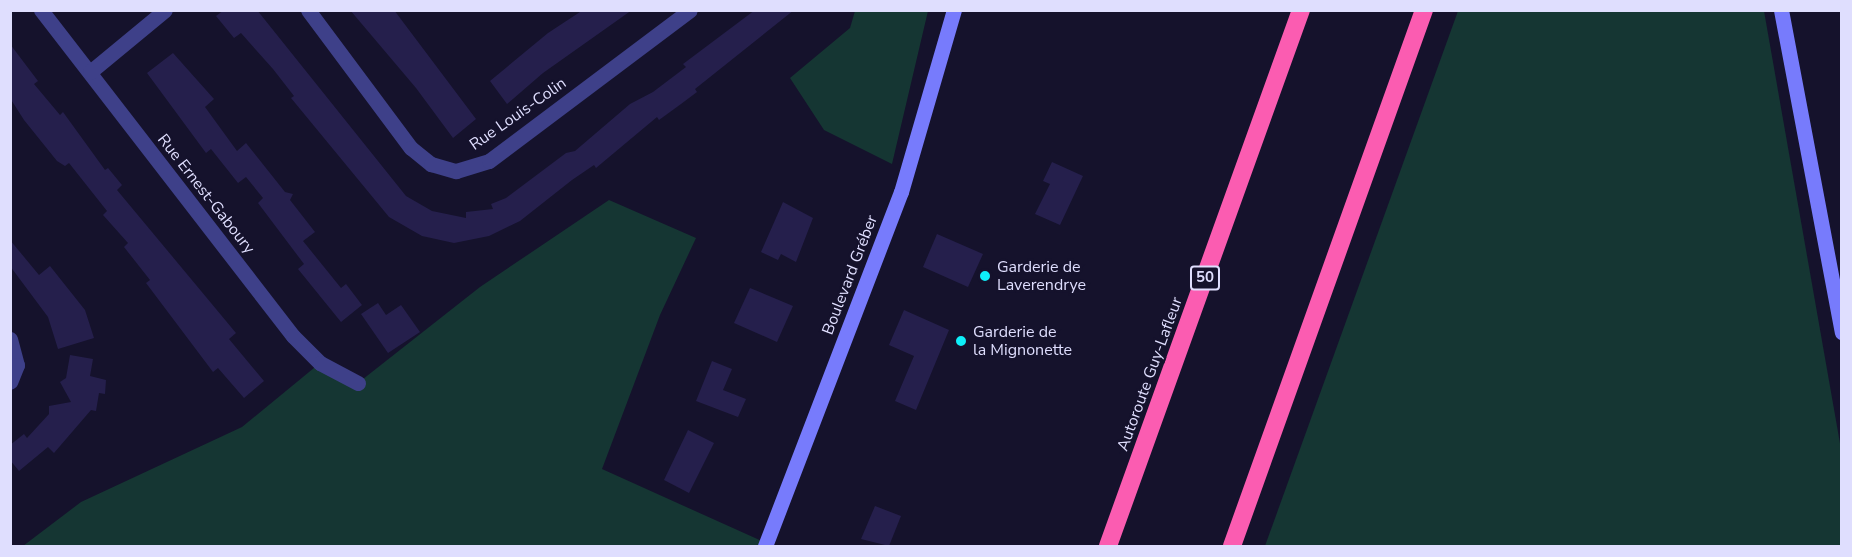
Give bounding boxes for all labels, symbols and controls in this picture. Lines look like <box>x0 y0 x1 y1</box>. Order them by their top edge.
street label: Rue Louis-Colin <box>466 74 570 154</box>
street label: Rue Ernest-Gaboury <box>153 130 259 258</box>
street label: Boulevard Gréber <box>818 212 882 338</box>
place label: Garderie de Laverendrye <box>997 257 1086 295</box>
road number: 50 <box>1190 266 1220 290</box>
marker: Garderie de Laverendrye <box>978 269 992 283</box>
street label: Autoroute Guy-Lafleur <box>1113 294 1187 454</box>
place label: Garderie de la Mignonette <box>973 322 1072 360</box>
marker: Garderie de la Mignonette <box>954 334 968 348</box>

